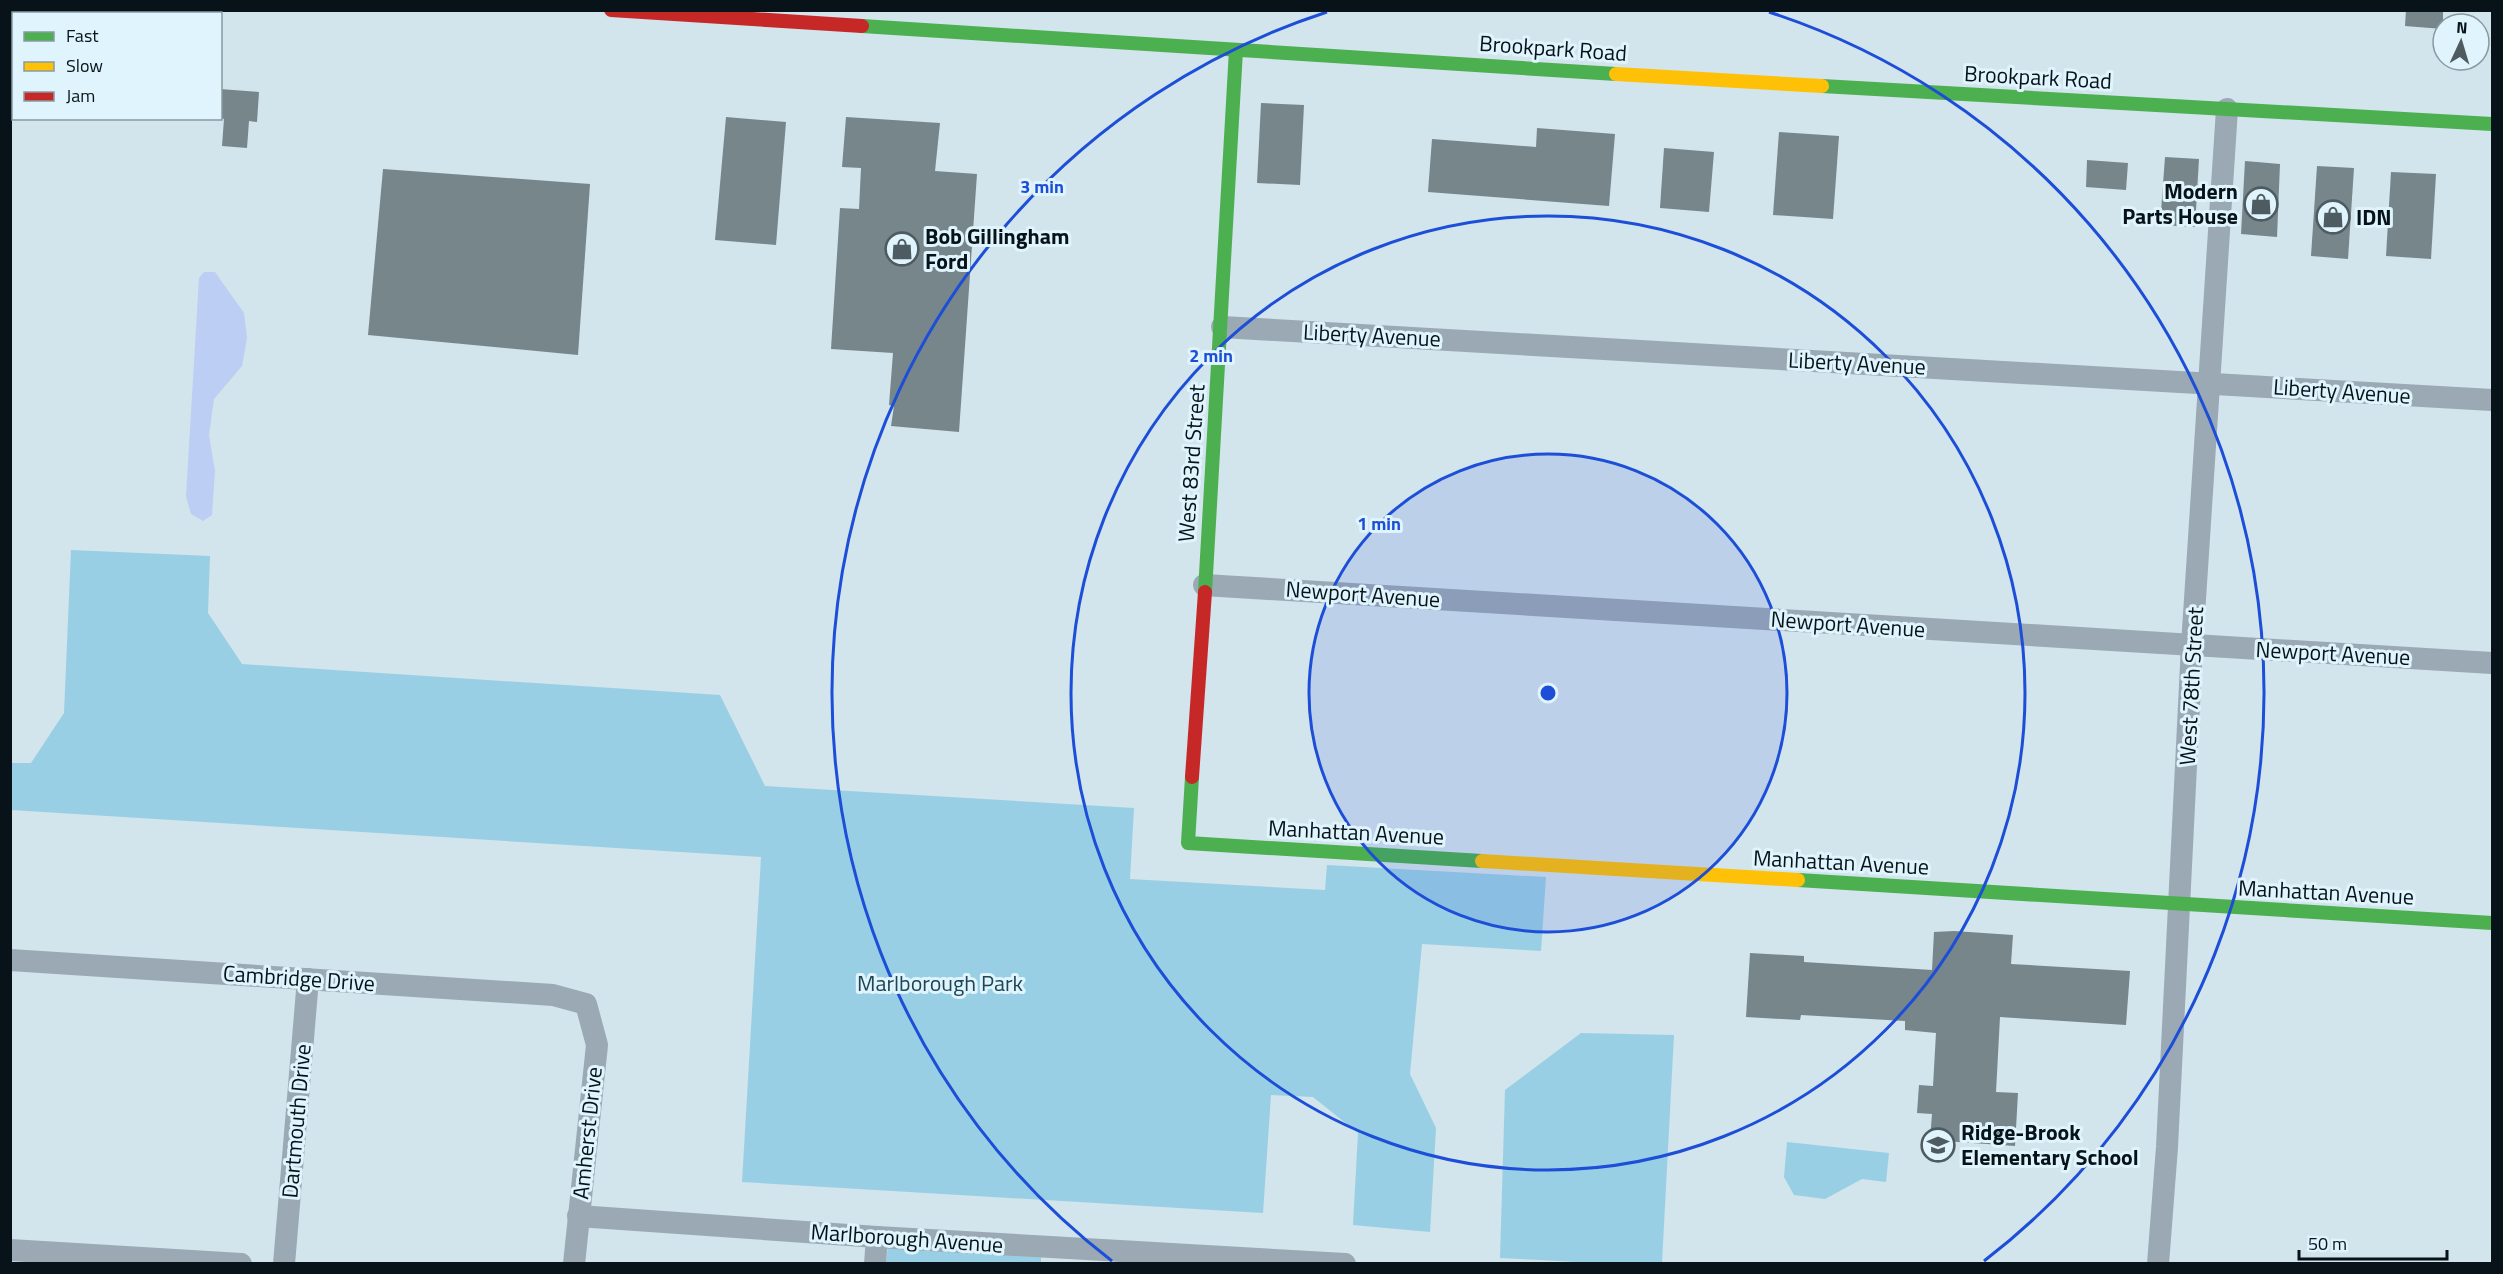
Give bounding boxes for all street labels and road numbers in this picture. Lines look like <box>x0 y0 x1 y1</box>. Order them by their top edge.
street label: Brookpark Road <box>1478 26 1628 70</box>
street label: Brookpark Road <box>1963 56 2113 98</box>
street label: Liberty Avenue <box>1302 314 1442 356</box>
street label: Liberty Avenue <box>1787 342 1927 384</box>
street label: Liberty Avenue <box>2272 369 2412 413</box>
street label: West 83rd Street <box>1169 383 1213 543</box>
street label: Newport Avenue <box>1285 572 1441 616</box>
street label: Newport Avenue <box>1770 602 1926 646</box>
street label: West 78th Street <box>2170 606 2212 766</box>
street label: Newport Avenue <box>2255 632 2411 674</box>
street label: Manhattan Avenue <box>1267 810 1445 854</box>
street label: Manhattan Avenue <box>1752 840 1930 884</box>
street label: Manhattan Avenue <box>2237 870 2415 914</box>
street label: Cambridge Drive <box>222 956 376 1000</box>
street label: Dartmouth Drive <box>272 1042 320 1200</box>
street label: Amherst Drive <box>563 1065 611 1201</box>
street label: Marlborough Avenue <box>810 1214 1004 1262</box>

